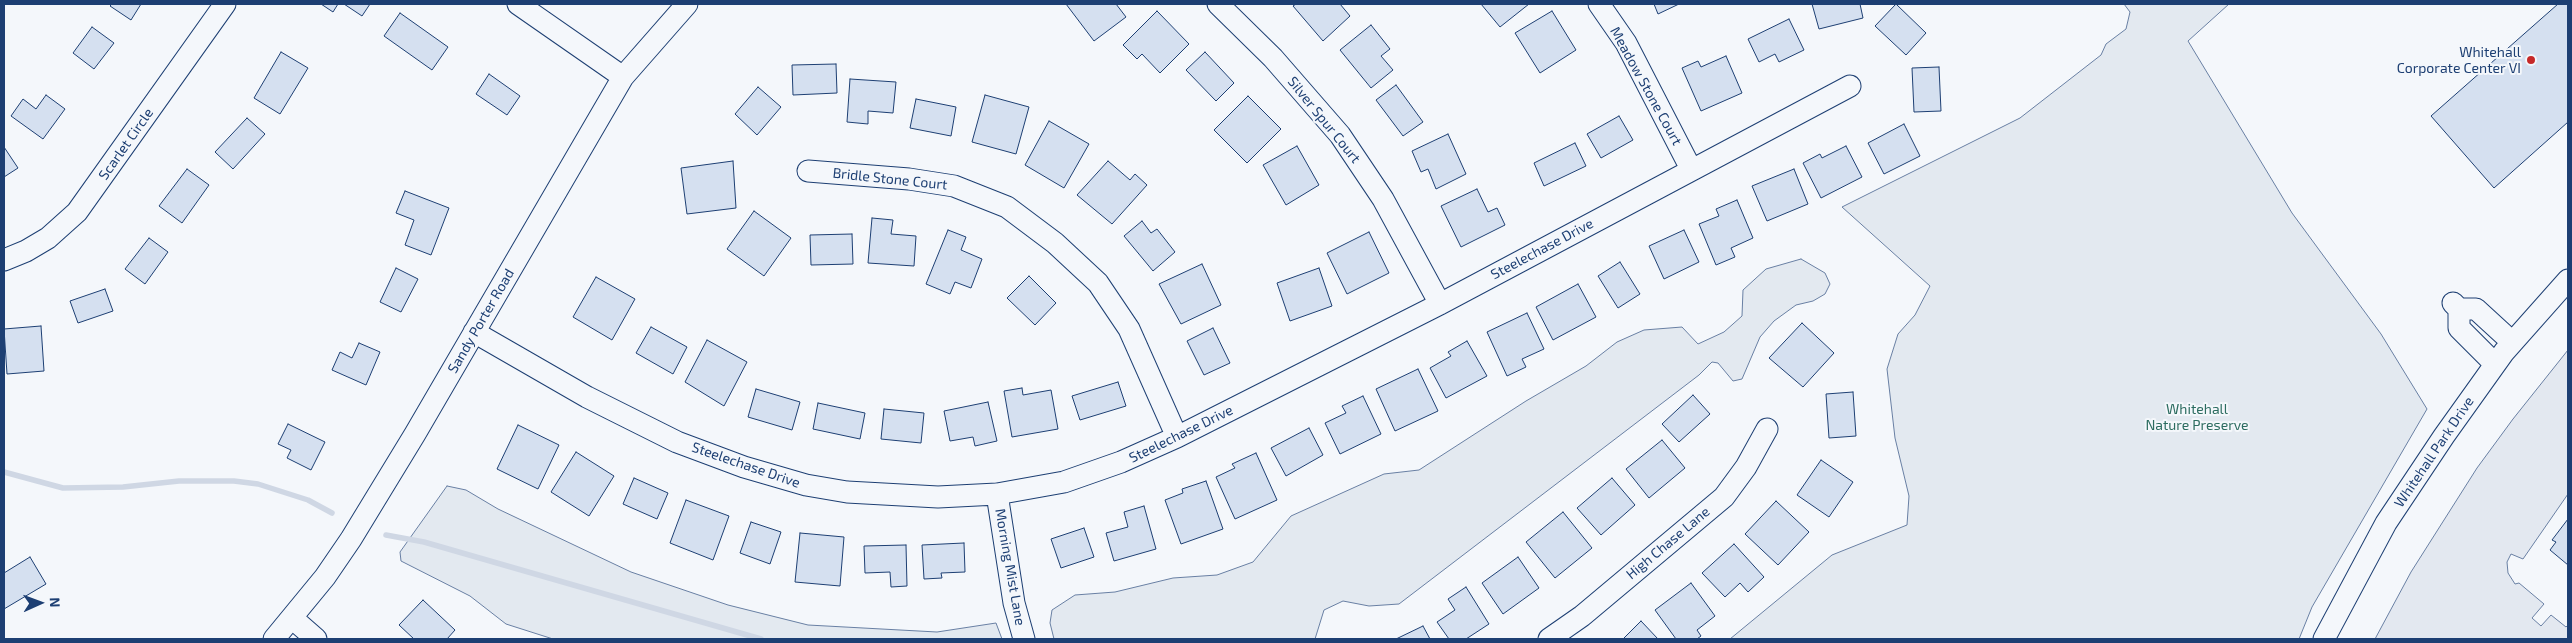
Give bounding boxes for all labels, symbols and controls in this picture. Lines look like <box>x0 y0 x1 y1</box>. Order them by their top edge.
street label: Meadow Stone Court <box>1606 24 1686 148</box>
place label: Whitehall Corporate Center VI <box>2397 44 2521 76</box>
marker: Whitehall Corporate Center VI <box>2525 54 2537 66</box>
street label: Silver Spur Court <box>1284 73 1364 167</box>
street label: Scarlet Circle <box>95 105 157 183</box>
street label: Bridle Stone Court <box>832 165 948 193</box>
street label: Steelechase Drive <box>1488 215 1596 283</box>
street label: Sandy Porter Road <box>444 266 518 376</box>
street label: Whitehall Park Drive <box>2391 393 2477 511</box>
park label: Whitehall Nature Preserve <box>2145 401 2249 434</box>
street label: Steelechase Drive <box>1126 402 1236 466</box>
street label: Steelechase Drive <box>690 439 802 491</box>
street label: High Chase Lane <box>1623 503 1713 583</box>
street label: Morning Mist Lane <box>991 507 1029 627</box>
north arrow <box>15 578 65 628</box>
text: N <box>47 597 64 608</box>

